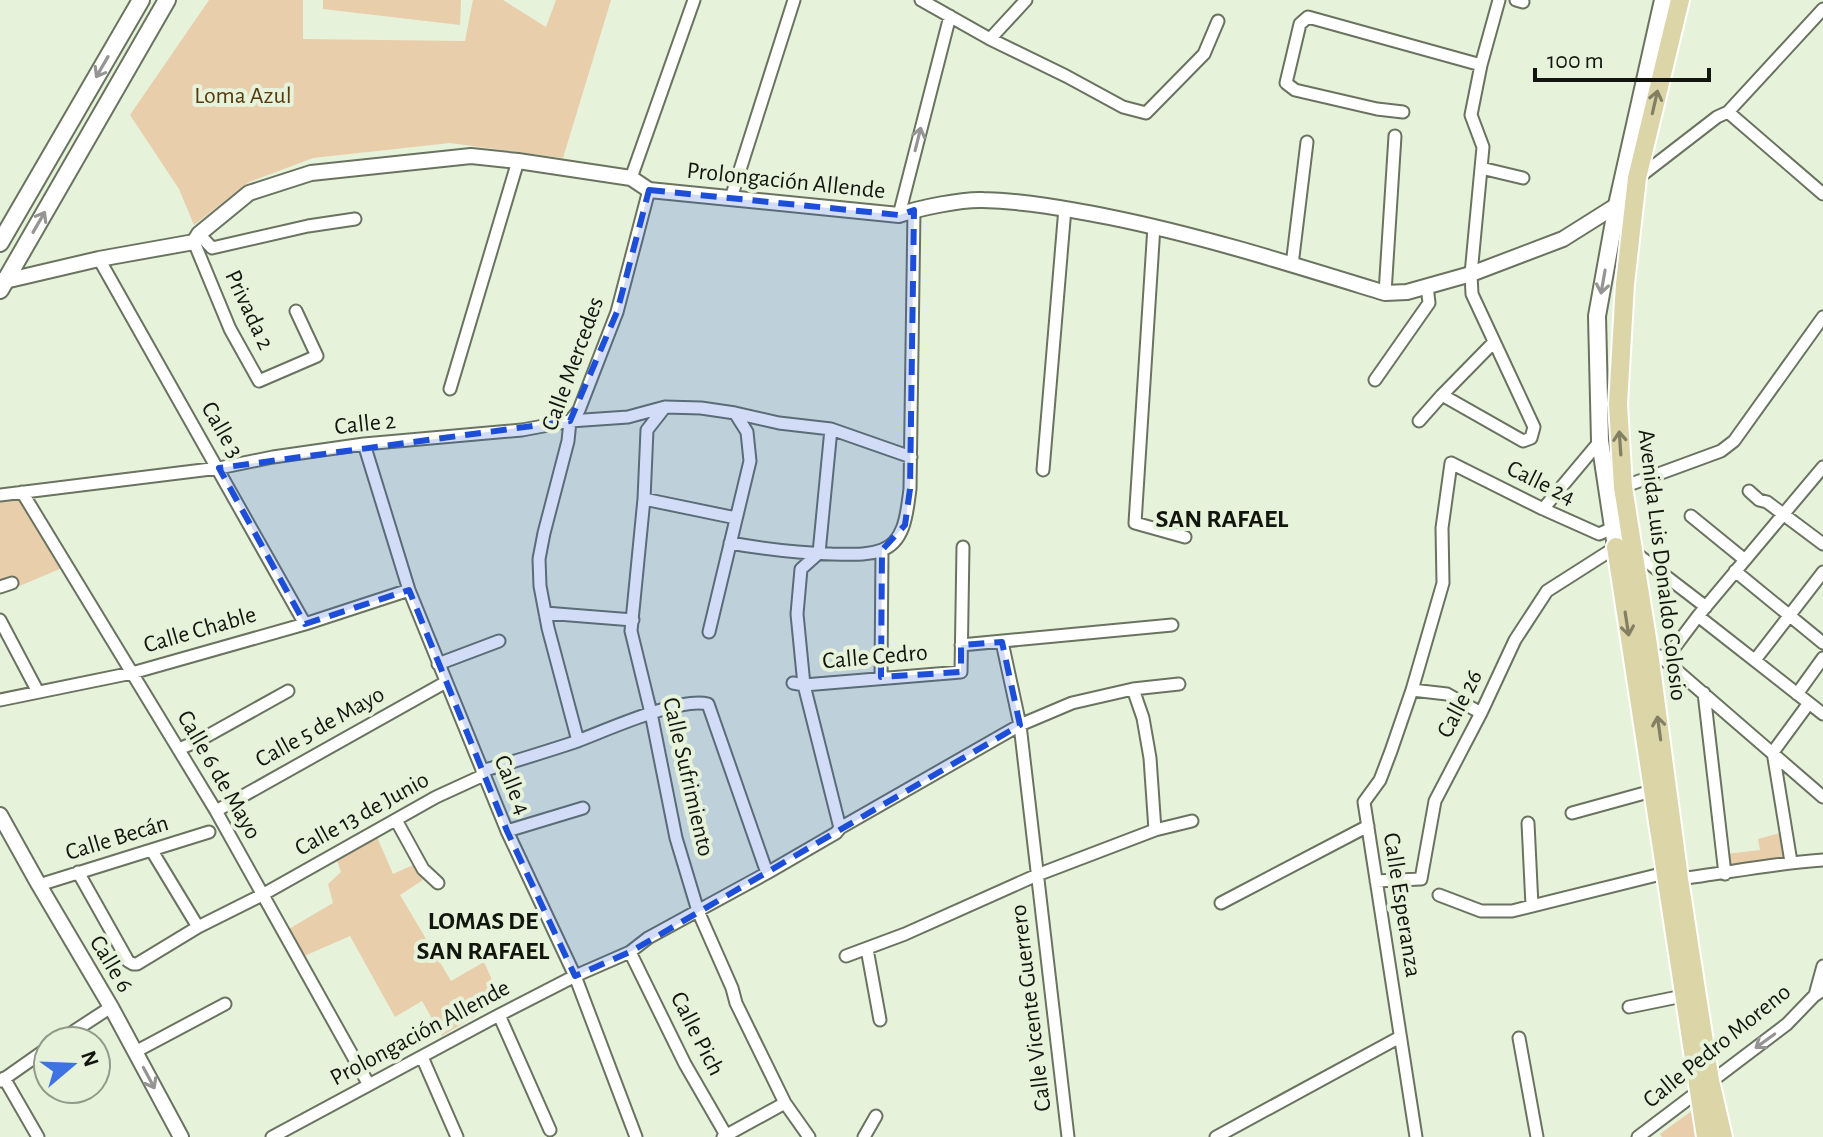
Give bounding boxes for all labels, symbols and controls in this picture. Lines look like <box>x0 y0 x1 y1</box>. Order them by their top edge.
scale bar <box>1535 32 1709 82</box>
text: 100 m <box>1547 49 1604 73</box>
one-way arrow <box>94 55 109 79</box>
park label: Loma Azul <box>194 84 292 108</box>
one-way arrow <box>1649 90 1664 115</box>
one-way arrow <box>912 127 927 152</box>
street label: Prolongación Allende <box>686 159 886 203</box>
one-way arrow <box>31 211 47 234</box>
street label: Privada 2 <box>220 266 278 354</box>
one-way arrow <box>1595 269 1610 294</box>
street label: Calle Mercedes <box>538 294 608 434</box>
street label: Calle 3 <box>197 398 247 462</box>
street label: Calle 2 <box>333 409 397 439</box>
street label: Avenida Luis Donaldo Colosio <box>1633 428 1691 702</box>
one-way arrow <box>1612 430 1627 457</box>
street label: Calle 24 <box>1503 456 1579 510</box>
district label: SAN RAFAEL <box>1156 506 1289 532</box>
street label: Calle Chable <box>141 603 259 657</box>
one-way arrow <box>1620 611 1635 636</box>
street label: Calle Cedro <box>821 640 929 674</box>
street label: Calle 26 <box>1433 666 1487 742</box>
street label: Calle 5 de Mayo <box>252 682 388 772</box>
street label: Calle Sufrimiento <box>658 695 718 859</box>
street label: Calle 6 de Mayo <box>173 707 265 843</box>
one-way arrow <box>1651 716 1666 741</box>
street label: Calle 4 <box>489 752 535 818</box>
street label: Calle 13 de Junio <box>291 767 433 861</box>
street label: Calle Becán <box>63 811 171 865</box>
street label: Calle Esperanza <box>1379 831 1425 979</box>
street label: Calle Vicente Guerrero <box>1006 903 1056 1113</box>
district label: LOMAS DE SAN RAFAEL <box>417 908 550 964</box>
street label: Calle 6 <box>85 931 137 997</box>
street label: Prolongación Allende <box>326 976 514 1090</box>
street label: Calle Pedro Moreno <box>1639 979 1795 1113</box>
street label: Calle Pich <box>666 988 728 1080</box>
north arrow <box>32 1025 112 1105</box>
one-way arrow <box>1754 1033 1776 1049</box>
text: N <box>77 1048 103 1070</box>
one-way arrow <box>142 1065 157 1089</box>

